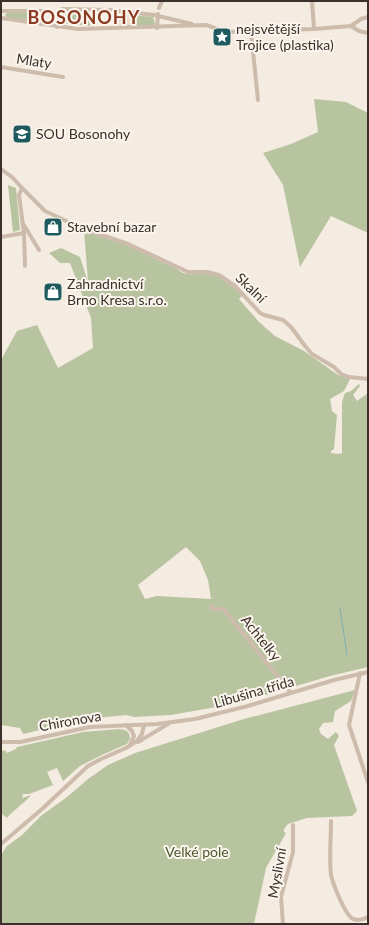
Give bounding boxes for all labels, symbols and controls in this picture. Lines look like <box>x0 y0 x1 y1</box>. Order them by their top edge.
district label: BOSONOHY <box>28 6 140 28</box>
place label: nejsvětější Trojice (plastika) <box>236 20 334 53</box>
place icon: nejsvětější Trojice (plastika) <box>211 26 233 48</box>
street label: Mlaty <box>15 49 54 72</box>
school or university icon: SOU Bosonohy <box>11 123 33 145</box>
place label: SOU Bosonohy <box>36 125 131 142</box>
shop icon: Stavební bazar <box>42 216 64 238</box>
place label: Stavební bazar <box>67 218 156 235</box>
street label: Skalní <box>232 269 271 307</box>
place label: Zahradnictví Brno Kresa s.r.o. <box>67 275 167 308</box>
shop icon: Zahradnictví Brno Kresa s.r.o. <box>42 281 64 303</box>
street label: Achtelky <box>238 611 285 665</box>
street label: Libušina třída <box>212 672 296 711</box>
street label: Chironova <box>37 707 102 734</box>
park label: Velké pole <box>165 843 229 860</box>
street label: Myslivní <box>264 846 289 900</box>

